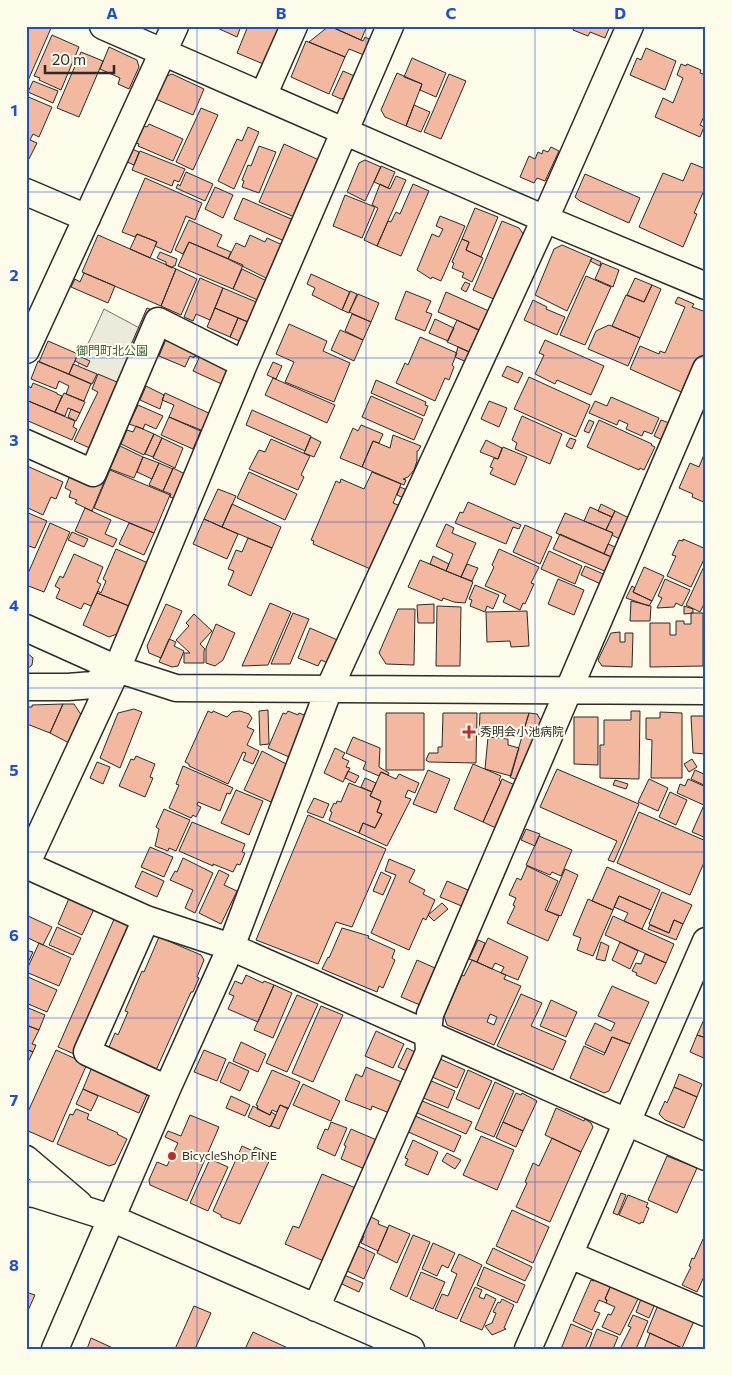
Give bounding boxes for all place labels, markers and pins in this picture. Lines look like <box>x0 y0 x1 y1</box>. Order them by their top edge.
place label: 秀明会小池病院 <box>480 724 564 738</box>
marker: 秀明会小池病院 <box>462 725 476 739</box>
place label: BicycleShop FINE <box>182 1148 277 1162</box>
marker: BicycleShop FINE <box>166 1150 178 1162</box>

